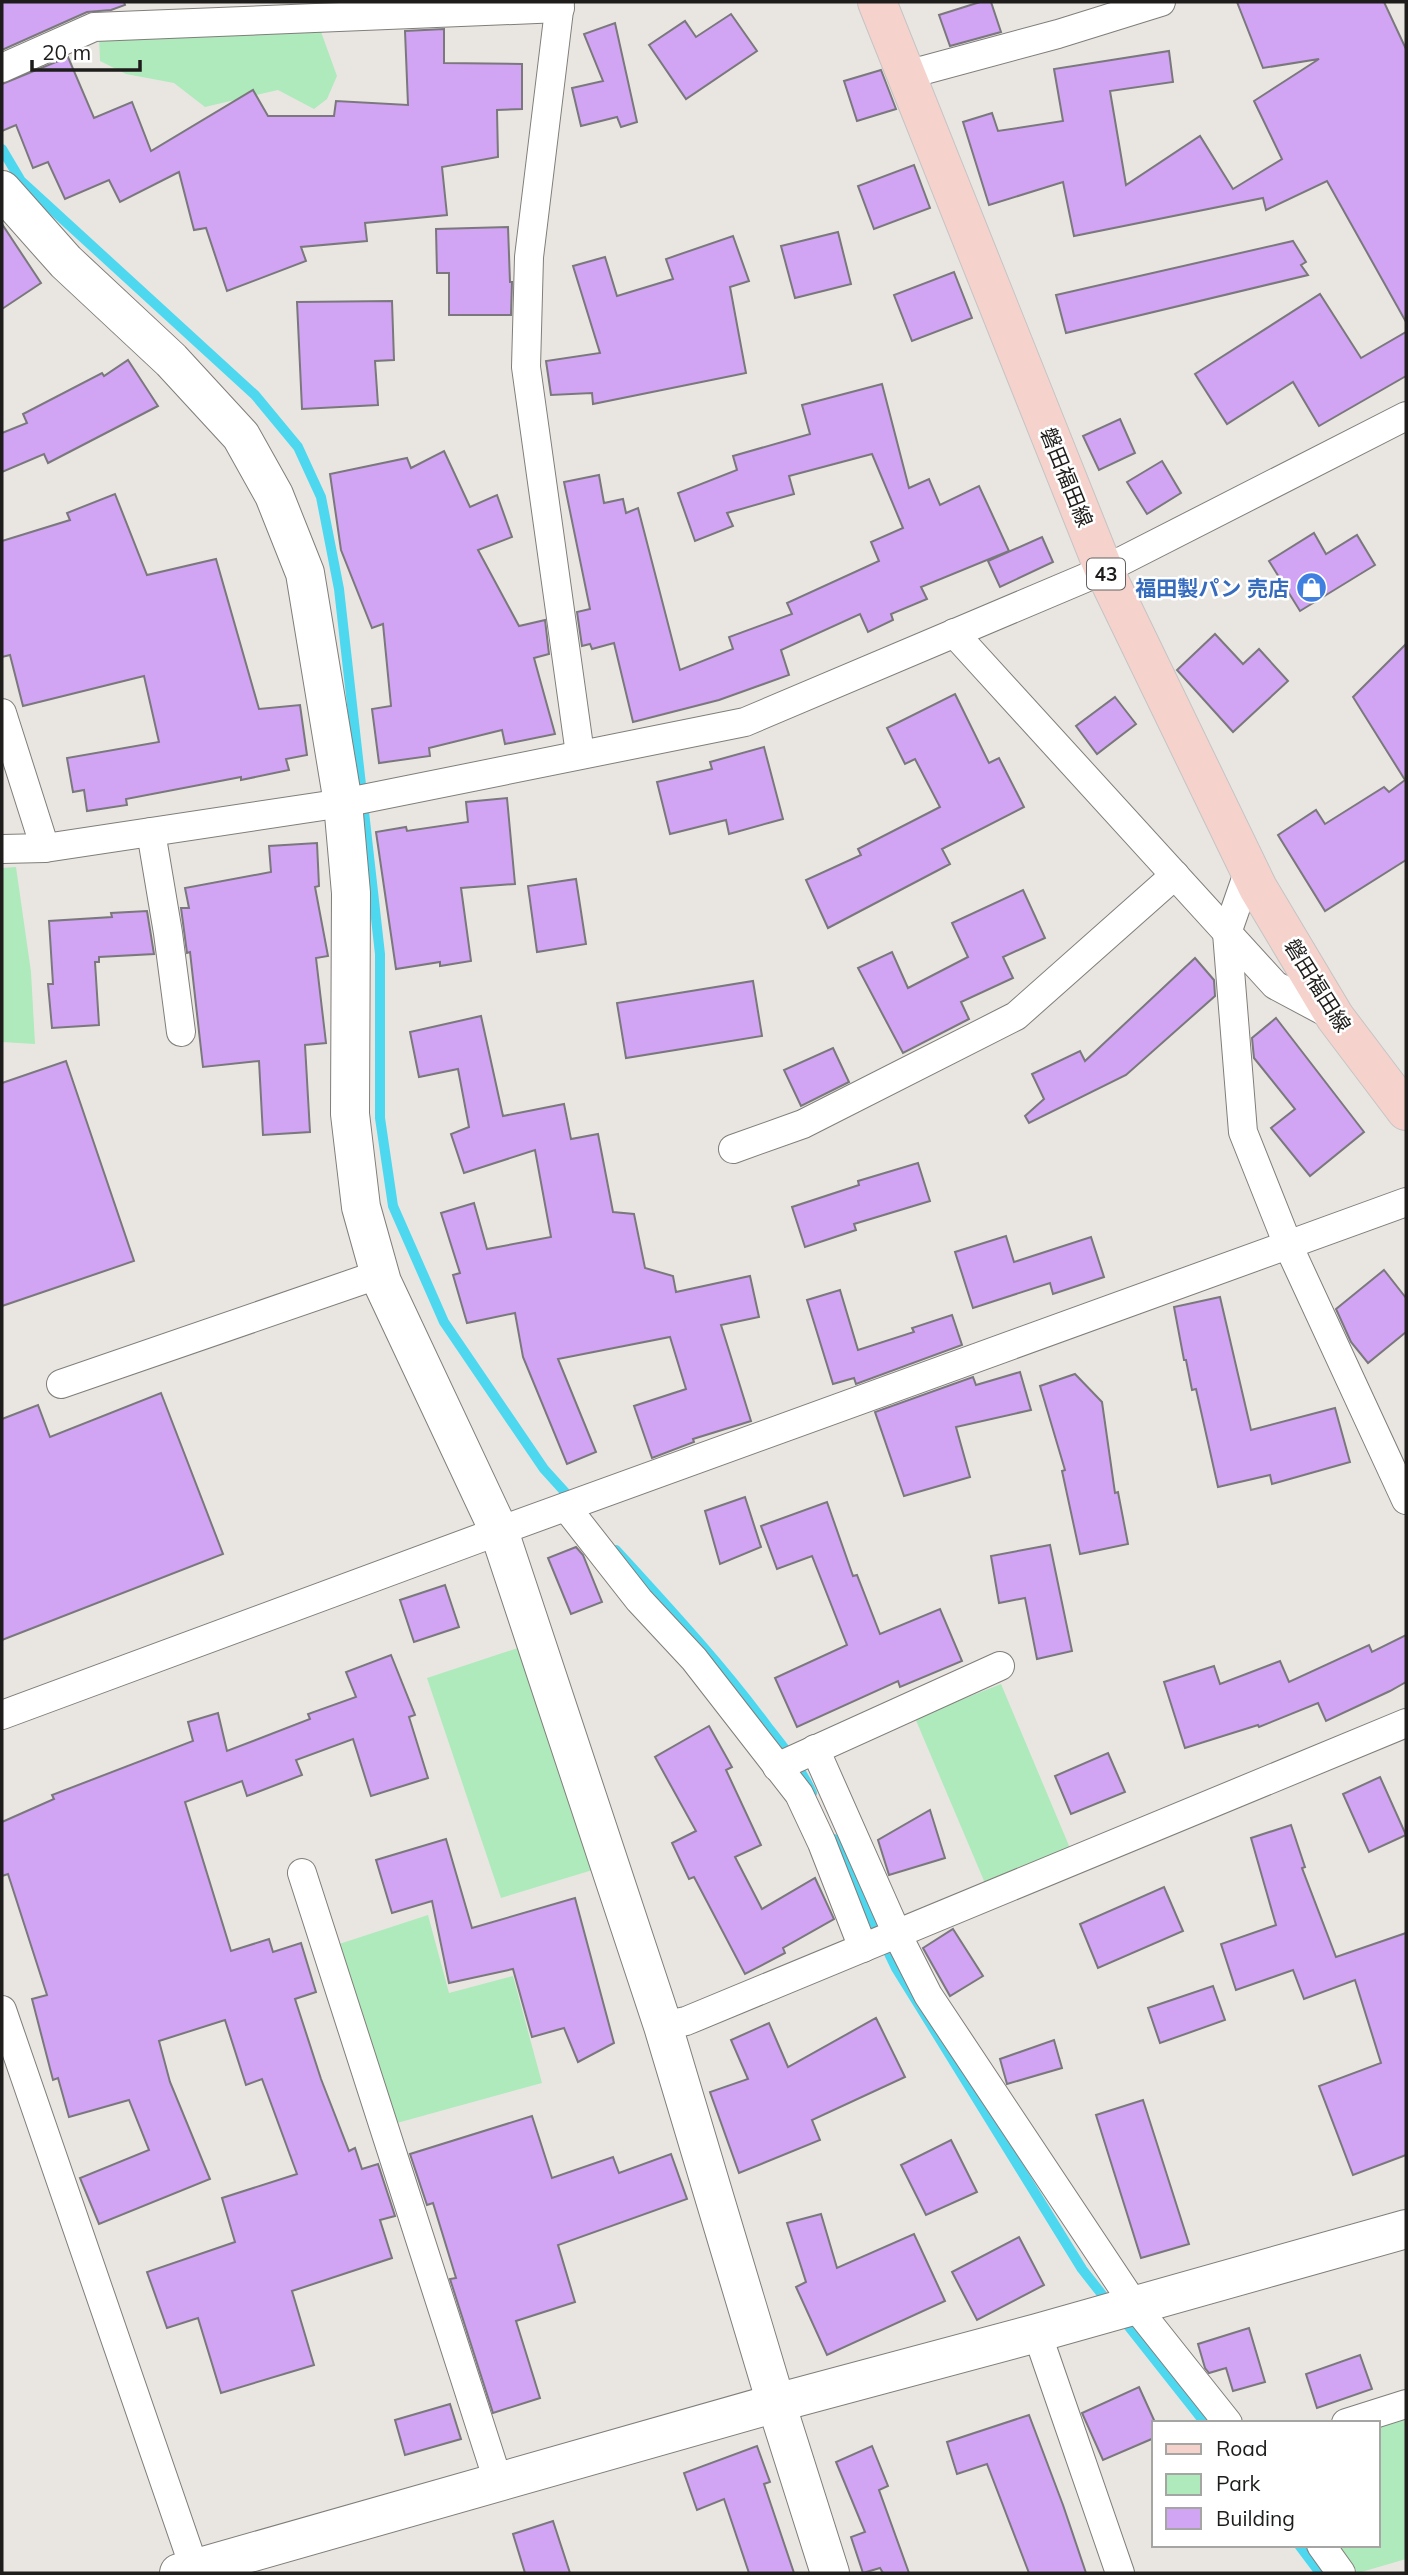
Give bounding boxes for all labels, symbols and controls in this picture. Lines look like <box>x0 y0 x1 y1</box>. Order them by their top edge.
scale bar <box>32 28 140 72</box>
text: 20 m <box>42 39 91 65</box>
street label: 磐田福田線 <box>1035 423 1099 531</box>
road number: 43 <box>1087 558 1125 590</box>
shop icon: 福田製パン 売店 <box>1295 571 1329 605</box>
place label: 福田製パン 売店 <box>1135 575 1289 601</box>
street label: 磐田福田線 <box>1279 934 1357 1036</box>
legend <box>1152 2421 1380 2547</box>
text: Road <box>1216 2435 1267 2461</box>
text: Park <box>1216 2470 1260 2496</box>
text: Building <box>1216 2505 1295 2531</box>

